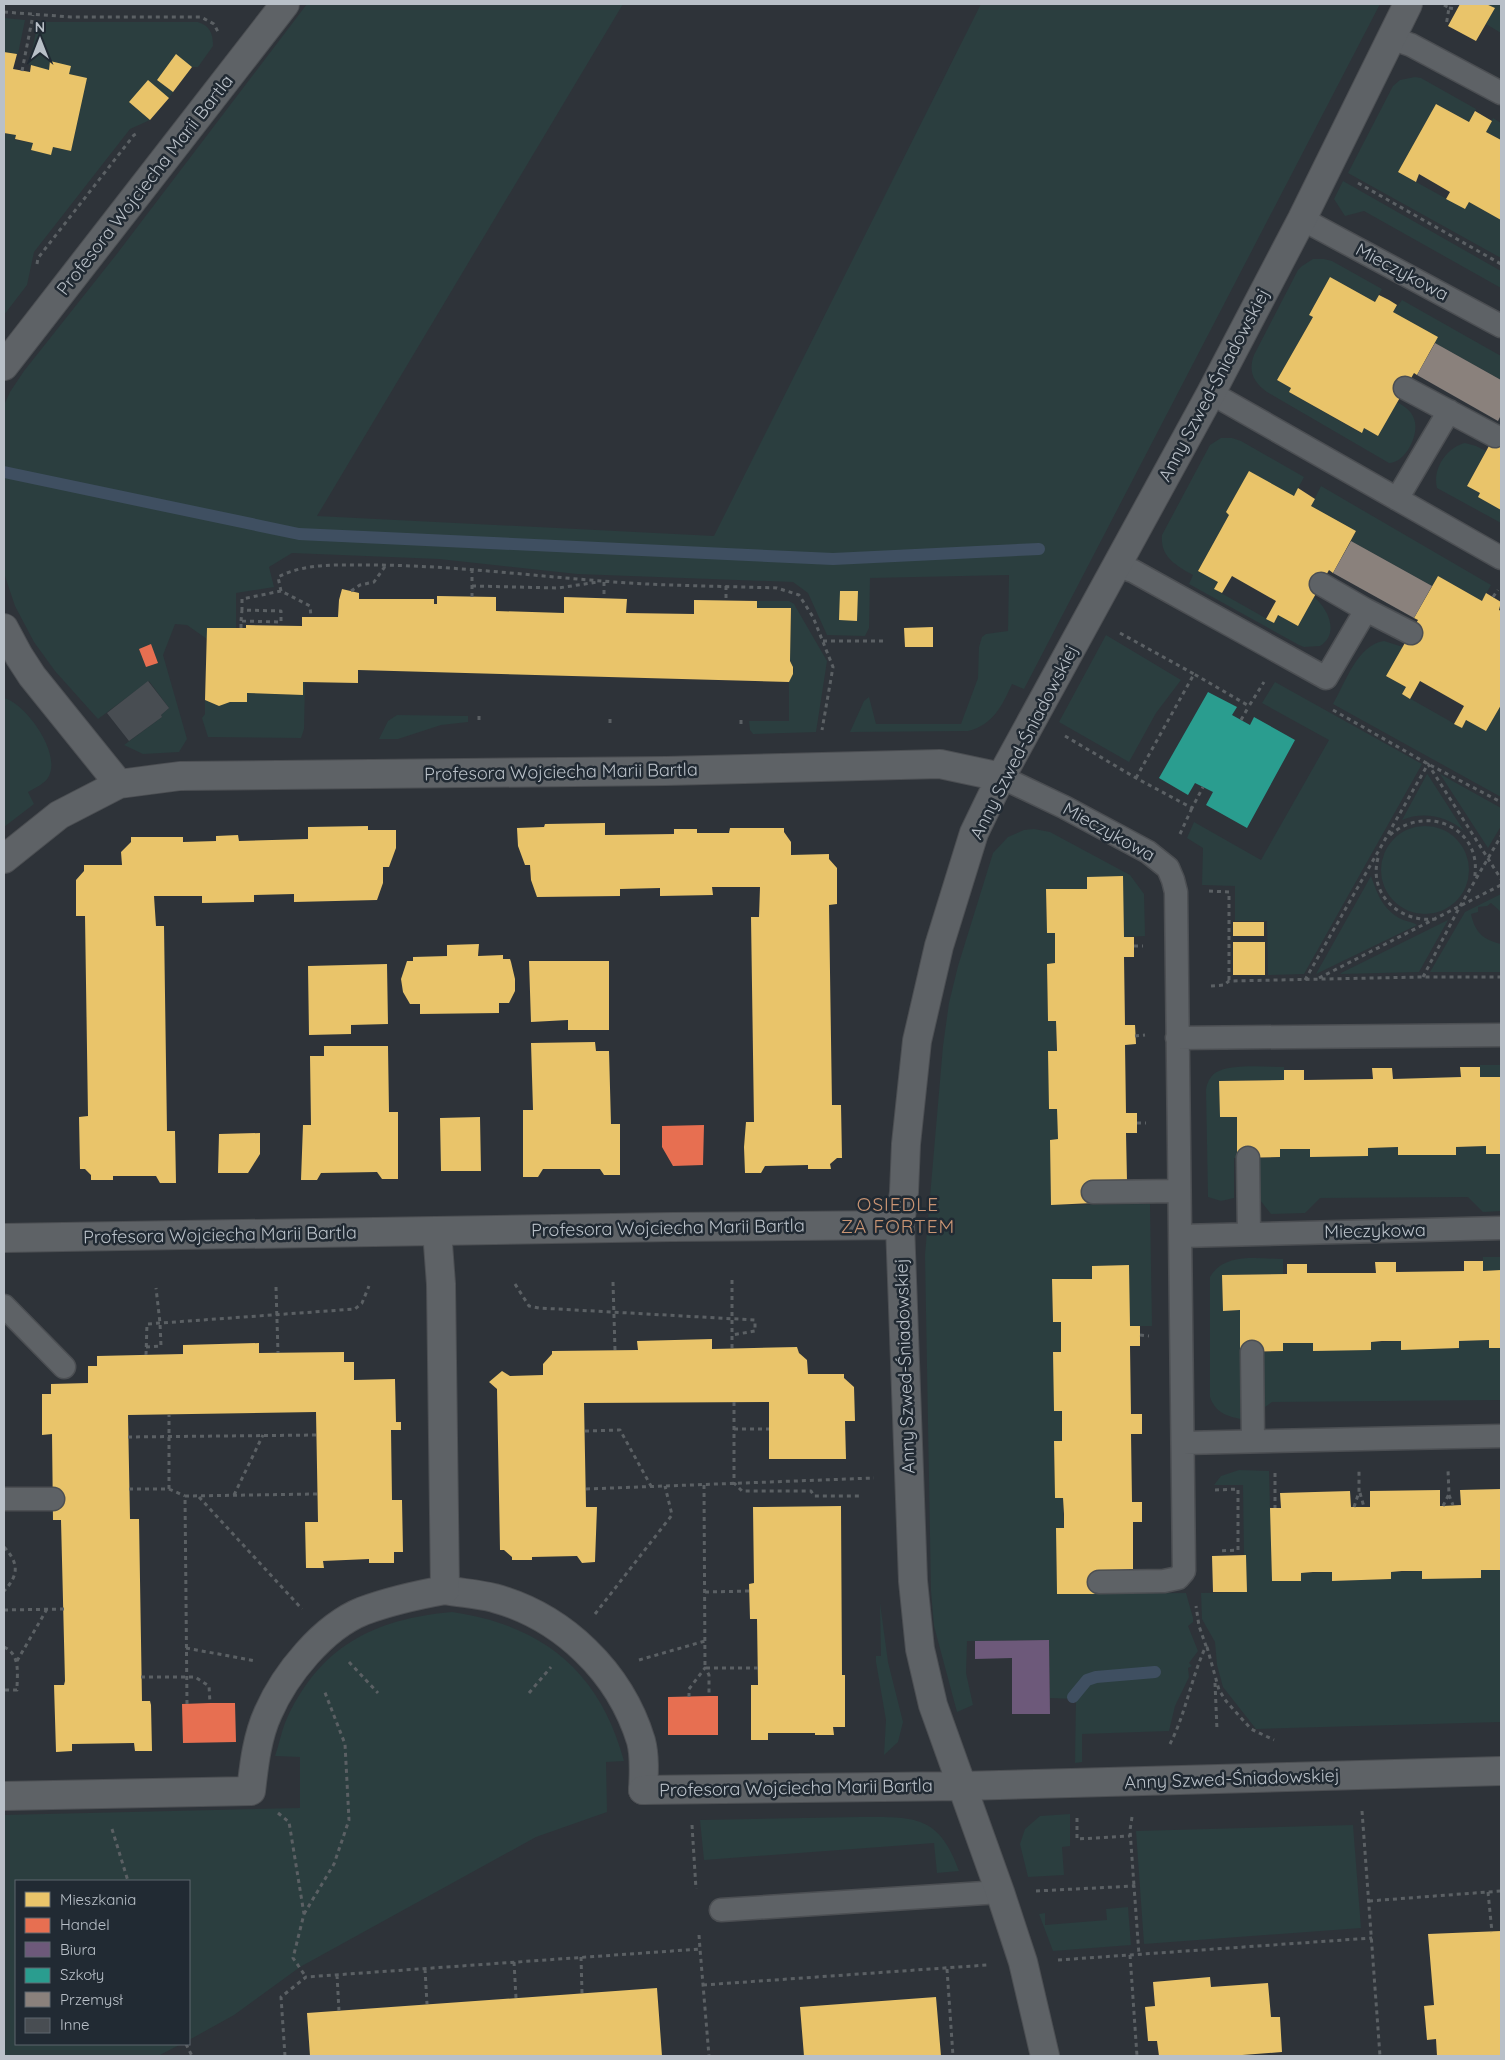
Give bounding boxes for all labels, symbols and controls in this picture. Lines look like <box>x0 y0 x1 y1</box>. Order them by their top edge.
north arrow <box>15 15 65 65</box>
text: N <box>35 18 45 36</box>
street label: Profesora Wojciecha Marii Bartla <box>51 70 238 300</box>
street label: Mieczykowa <box>1352 238 1453 306</box>
street label: Anny Szwed-Śniadowskiej <box>1153 284 1274 485</box>
street label: Anny Szwed-Śniadowskiej <box>964 641 1083 843</box>
street label: Profesora Wojciecha Marii Bartla <box>424 758 698 785</box>
street label: Mieczykowa <box>1059 797 1159 866</box>
district label: OSIEDLE ZA FORTEM <box>841 1192 955 1238</box>
street label: Profesora Wojciecha Marii Bartla <box>531 1214 805 1241</box>
street label: Mieczykowa <box>1324 1218 1426 1243</box>
street label: Profesora Wojciecha Marii Bartla <box>83 1221 357 1248</box>
street label: Anny Szwed-Śniadowskiej <box>889 1258 920 1474</box>
street label: Anny Szwed-Śniadowskiej <box>1124 1763 1340 1794</box>
street label: Profesora Wojciecha Marii Bartla <box>659 1774 933 1801</box>
legend <box>15 1880 190 2045</box>
text: Mieszkania <box>60 1890 136 1909</box>
text: Handel <box>60 1915 110 1934</box>
text: Biura <box>60 1940 96 1959</box>
text: Szkoły <box>60 1965 104 1984</box>
text: Przemysł <box>60 1990 123 2009</box>
text: Inne <box>60 2015 90 2034</box>

